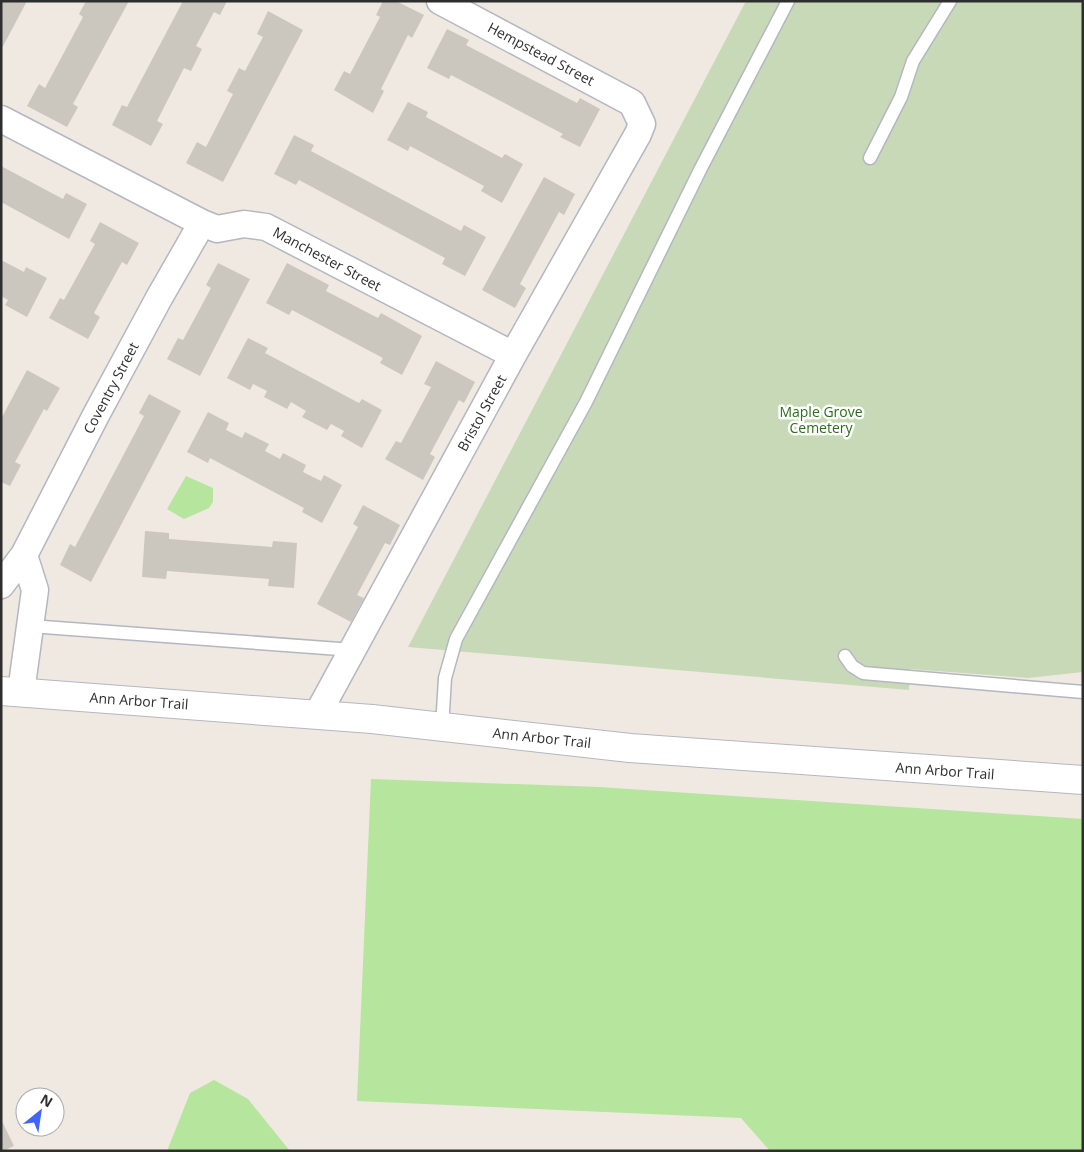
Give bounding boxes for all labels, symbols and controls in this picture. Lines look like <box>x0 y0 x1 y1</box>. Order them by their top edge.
street label: Hempstead Street <box>485 17 598 90</box>
street label: Manchester Street <box>270 222 385 295</box>
street label: Coventry Street <box>78 339 143 437</box>
street label: Bristol Street <box>453 371 510 454</box>
park label: Maple Grove Cemetery <box>779 402 863 437</box>
street label: Ann Arbor Trail <box>89 688 189 713</box>
street label: Ann Arbor Trail <box>492 723 592 752</box>
street label: Ann Arbor Trail <box>895 758 995 783</box>
north arrow <box>15 1087 65 1137</box>
text: N <box>37 1089 56 1111</box>

